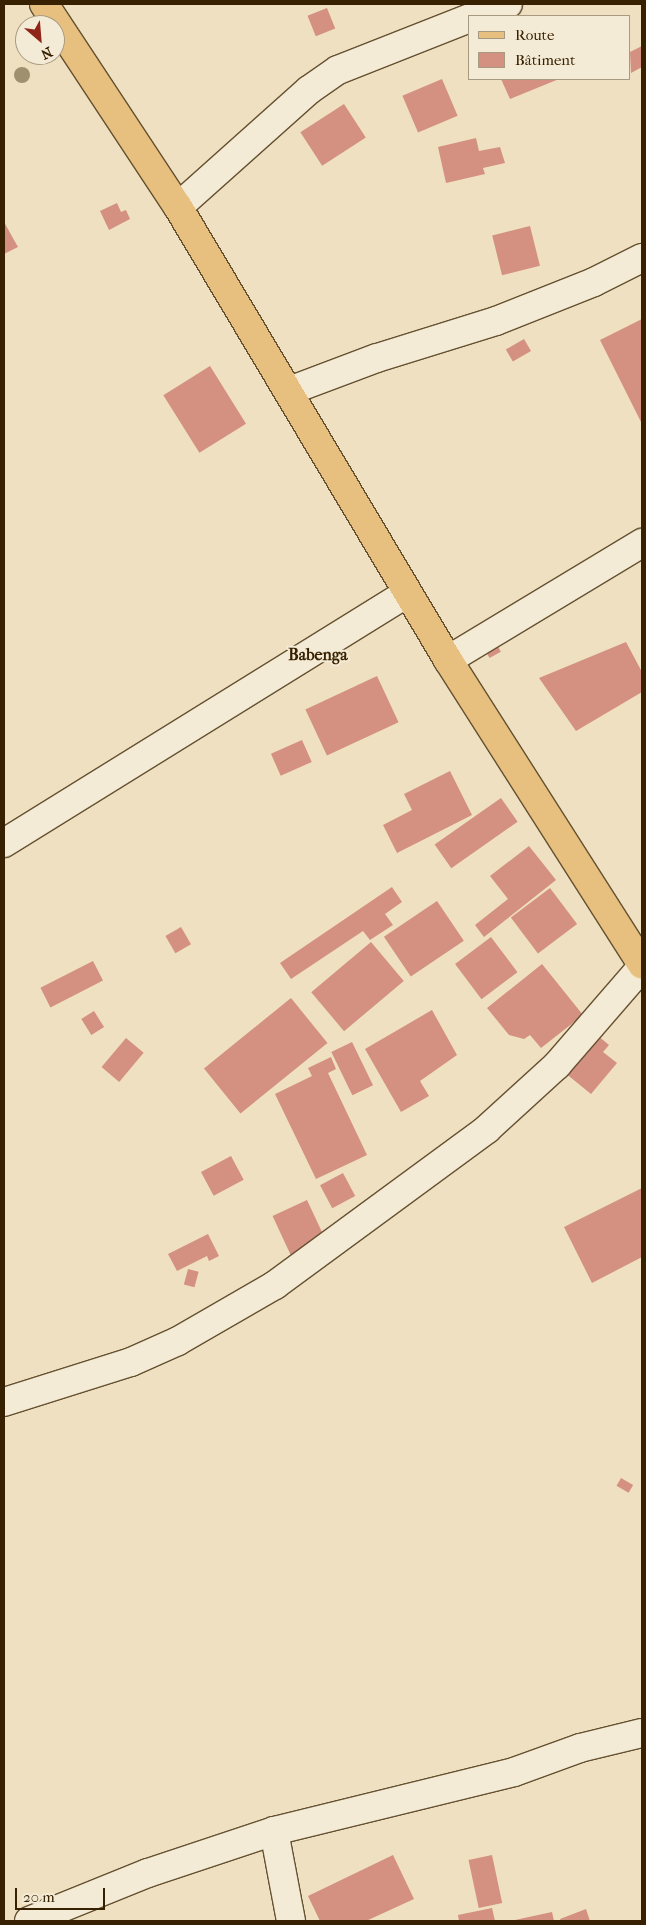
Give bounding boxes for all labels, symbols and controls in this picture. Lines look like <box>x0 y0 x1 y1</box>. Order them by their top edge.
north arrow <box>15 15 65 65</box>
legend <box>468 15 631 80</box>
text: Route <box>515 26 554 44</box>
text: N <box>38 43 55 63</box>
text: Bâtiment <box>515 51 575 69</box>
district label: Babenga <box>288 645 348 665</box>
scale bar <box>18 1878 108 1910</box>
text: 20 m <box>23 1888 55 1906</box>

